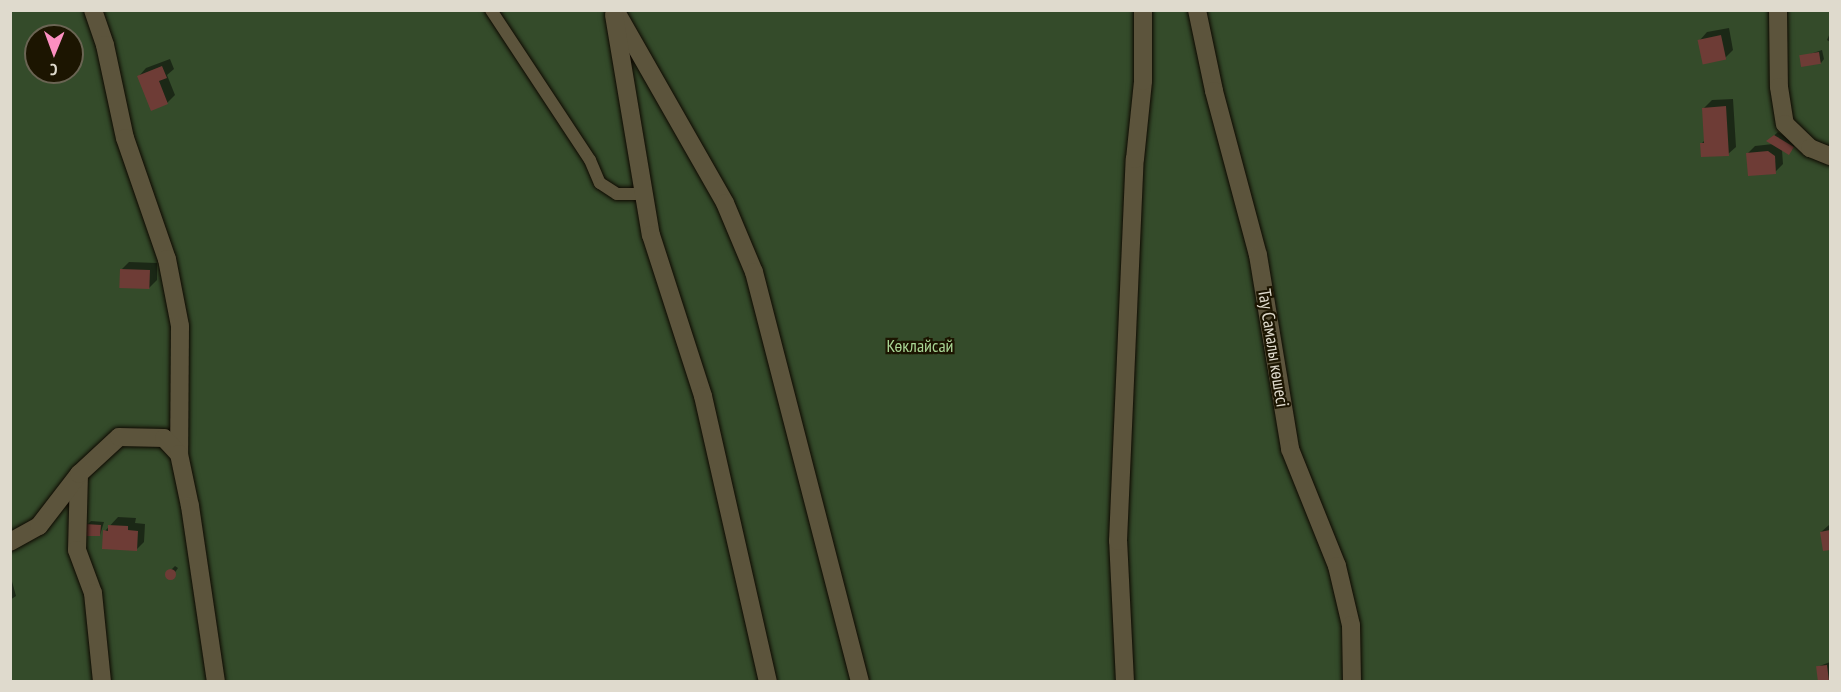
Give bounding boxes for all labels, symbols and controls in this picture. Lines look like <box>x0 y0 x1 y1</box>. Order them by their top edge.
north arrow <box>24 24 84 84</box>
text: С <box>50 60 58 80</box>
street label: Тау Самалы көшесі <box>1253 287 1293 409</box>
park label: Көклайсай <box>886 335 954 357</box>

